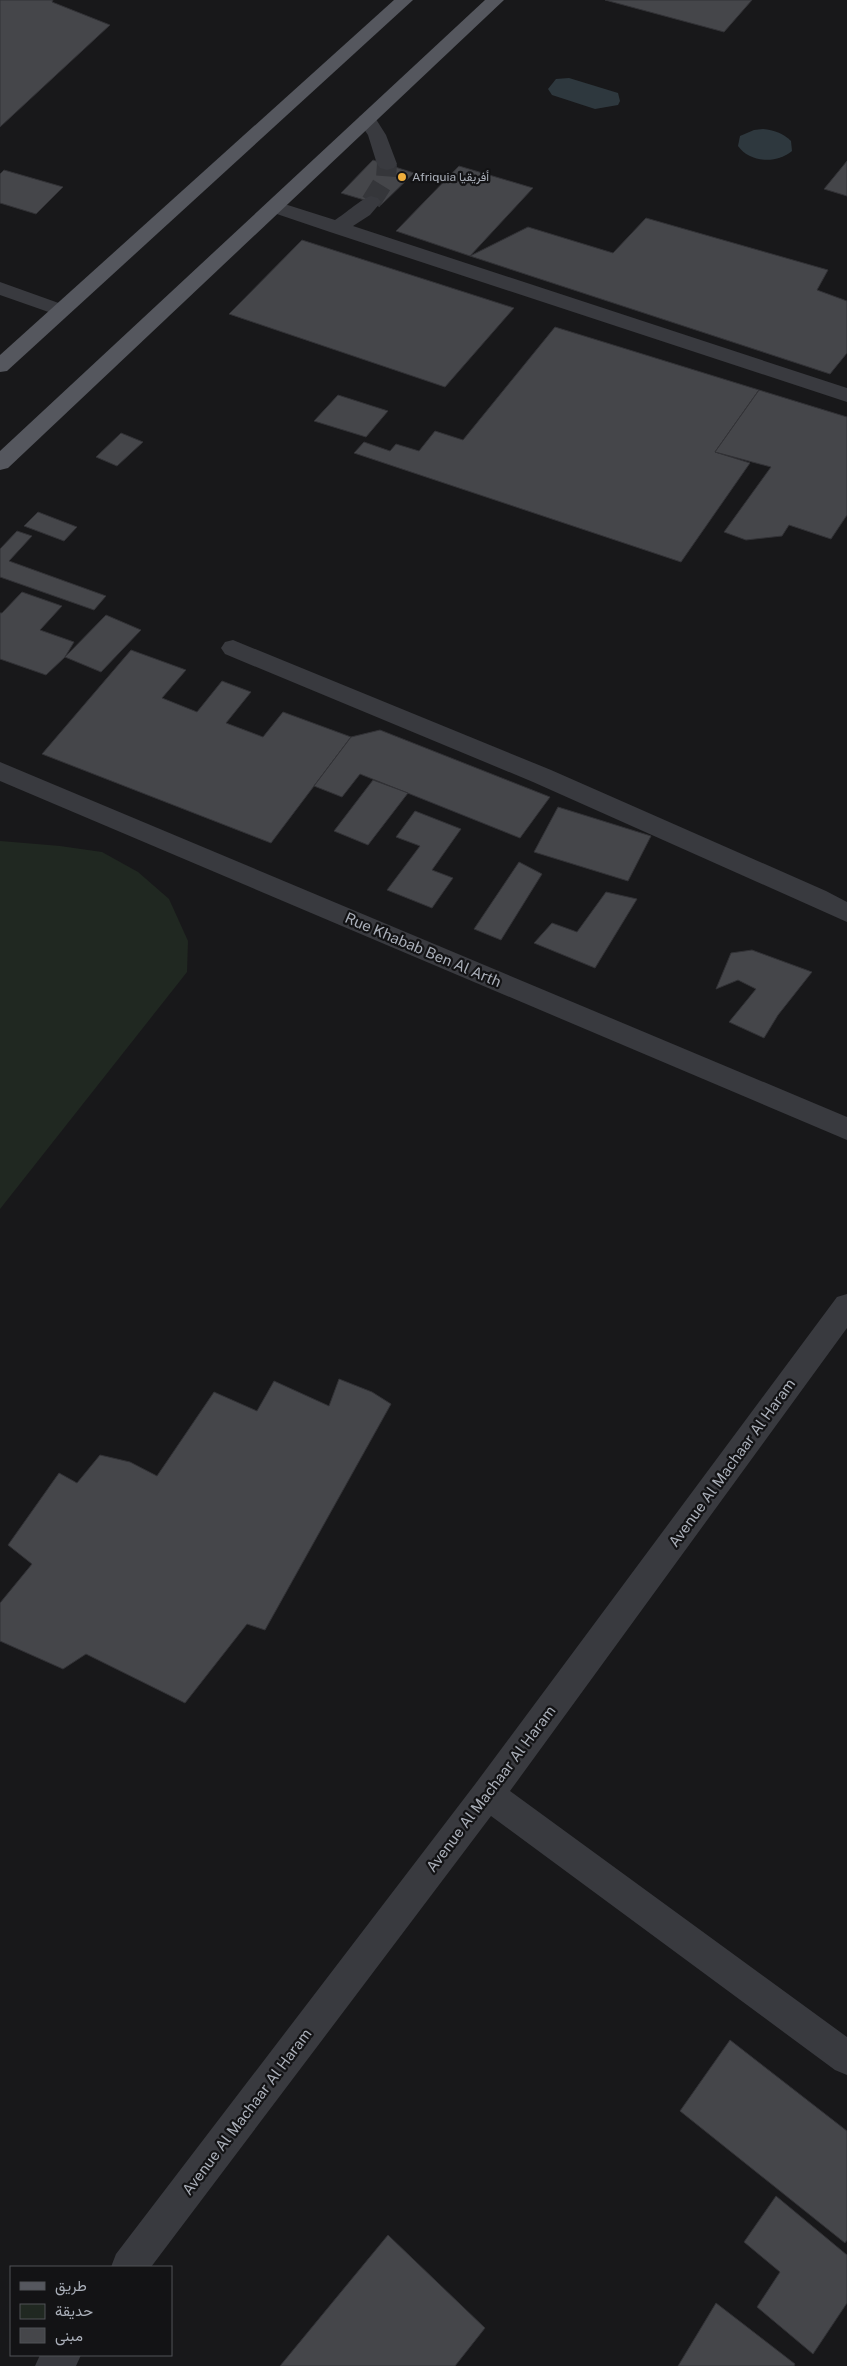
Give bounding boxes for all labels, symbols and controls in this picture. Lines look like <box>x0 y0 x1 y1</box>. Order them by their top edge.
place label: Afriquia أفريقيا <box>412 170 489 185</box>
marker: Afriquia أفريقيا <box>396 171 408 183</box>
street label: Rue Khabab Ben Al Arth <box>343 909 504 990</box>
street label: Avenue Al Machaar Al Haram <box>665 1375 798 1550</box>
street label: Avenue Al Machaar Al Haram <box>423 1702 559 1875</box>
street label: Avenue Al Machaar Al Haram <box>179 2025 315 2198</box>
legend <box>10 2266 172 2356</box>
text: طريق <box>55 2277 87 2296</box>
text: حديقة <box>55 2302 93 2320</box>
text: مبنى <box>55 2327 83 2346</box>

